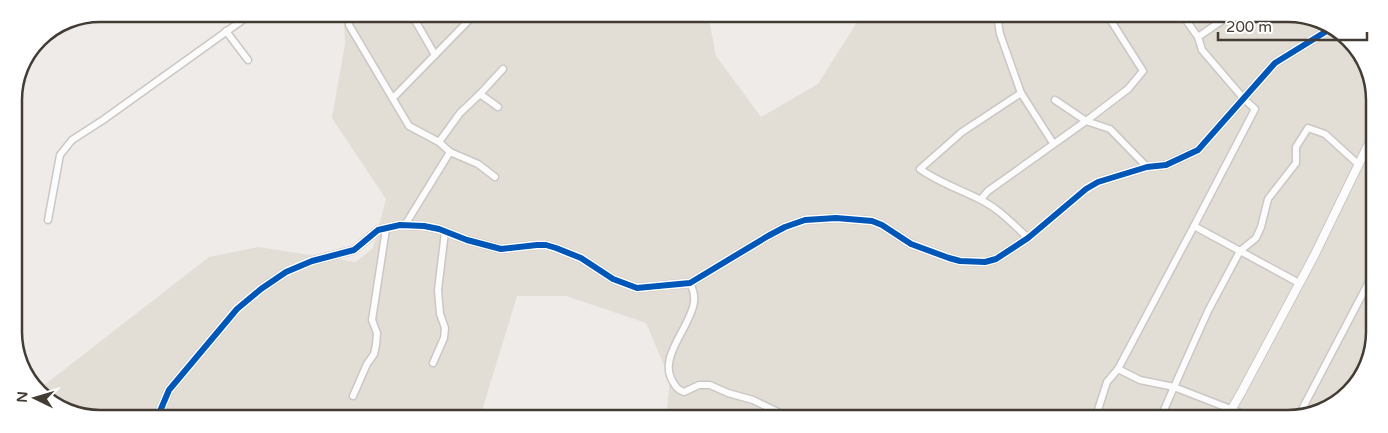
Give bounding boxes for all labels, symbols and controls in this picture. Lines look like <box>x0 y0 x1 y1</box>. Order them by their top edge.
scale bar <box>1218 10 1367 42</box>
text: 200 m <box>1226 18 1272 36</box>
north arrow <box>10 373 60 423</box>
text: N <box>14 391 32 403</box>

